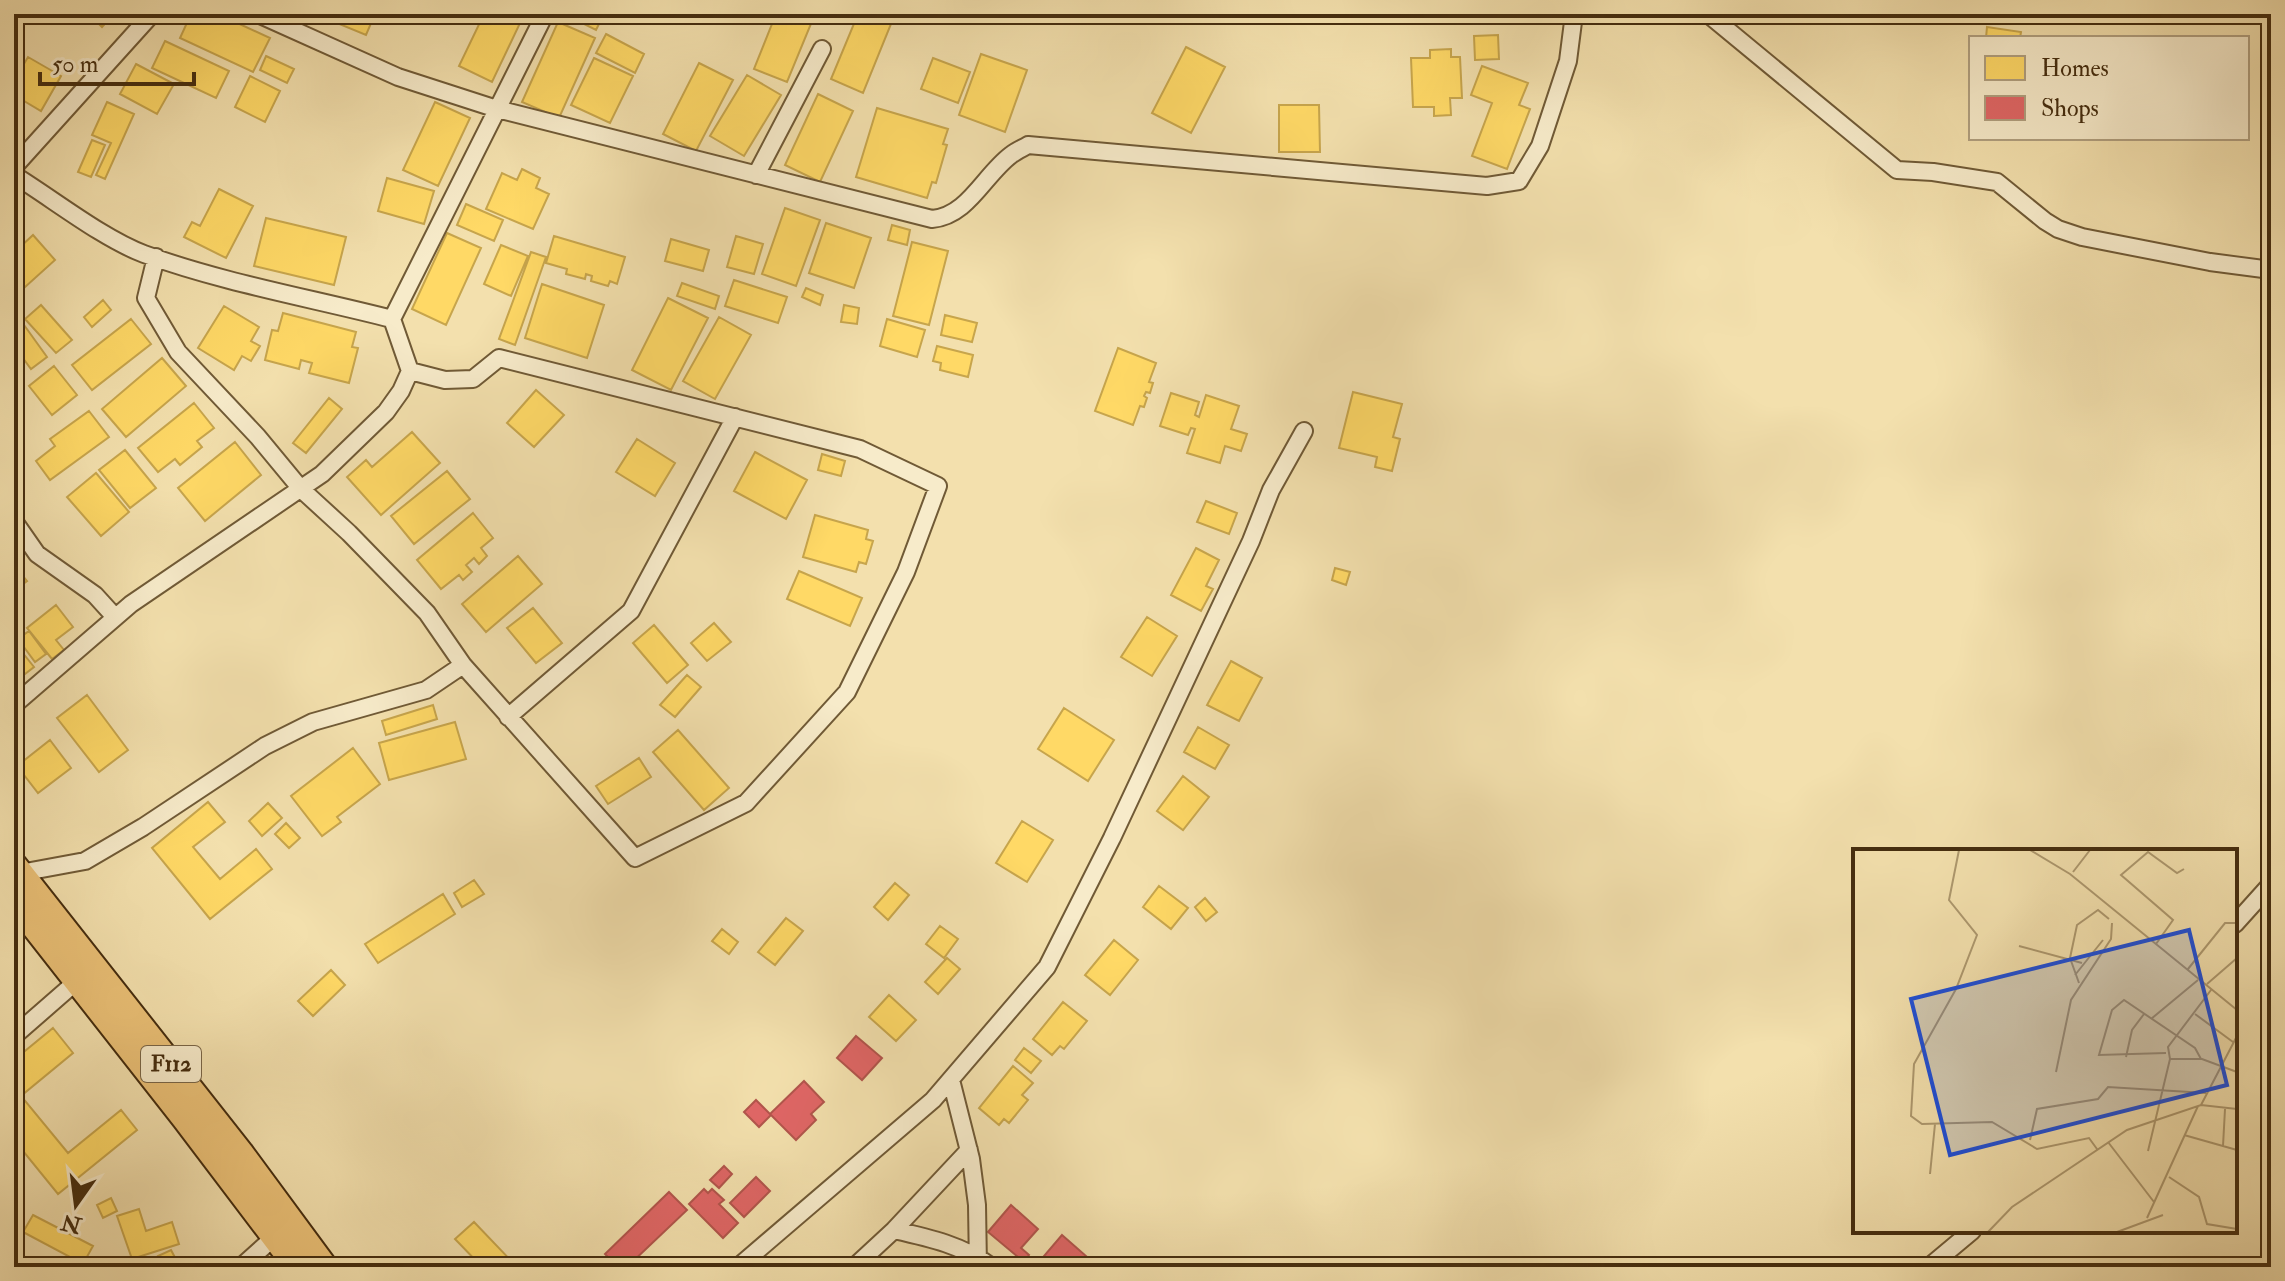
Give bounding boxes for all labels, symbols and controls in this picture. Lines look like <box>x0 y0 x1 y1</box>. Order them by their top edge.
scale bar <box>40 36 194 86</box>
legend <box>1969 36 2249 140</box>
text: 50 m <box>52 49 99 80</box>
text: Homes <box>2041 53 2109 84</box>
text: Shops <box>2041 93 2099 124</box>
inset map <box>1853 849 2237 1233</box>
road number: F112 <box>141 1046 201 1082</box>
north arrow <box>36 1165 116 1245</box>
text: N <box>58 1207 85 1240</box>

